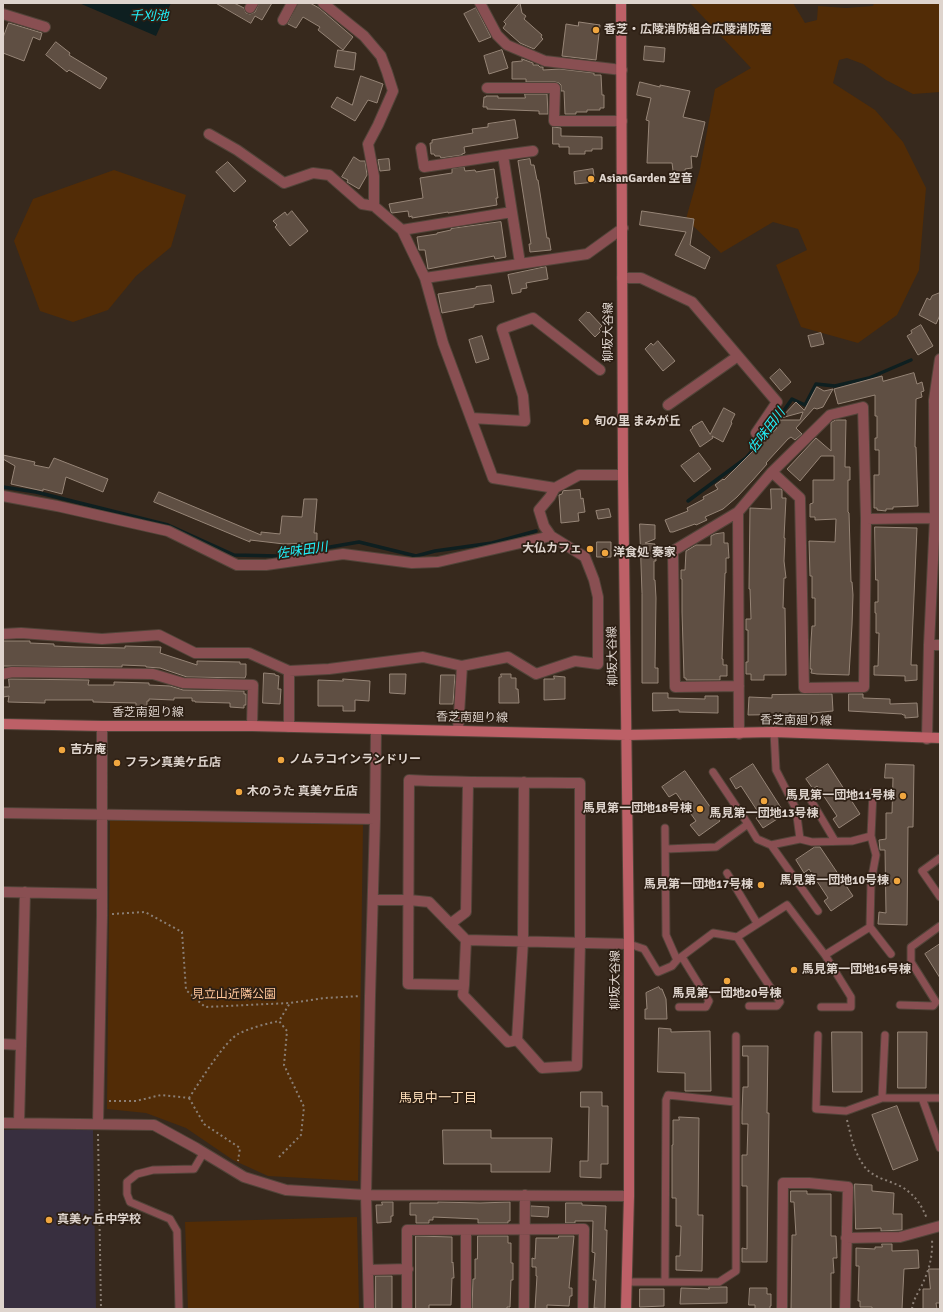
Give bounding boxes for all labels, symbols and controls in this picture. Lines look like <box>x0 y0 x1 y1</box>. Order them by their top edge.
water label: 千刈池 <box>130 9 168 25</box>
place label: 香芝・広陵消防組合広陵消防署 <box>604 23 772 37</box>
marker: 香芝・広陵消防組合広陵消防署 <box>591 25 601 35</box>
place label: AsianGarden 空音 <box>599 172 693 186</box>
marker: AsianGarden 空音 <box>586 174 596 184</box>
street label: 柳坂大谷線 <box>602 302 616 362</box>
water label: 佐味田川 <box>745 406 789 456</box>
place label: 旬の里 まみが丘 <box>594 415 681 429</box>
marker: 旬の里 まみが丘 <box>581 417 591 427</box>
water label: 佐味田川 <box>275 540 329 562</box>
place label: 大仏カフェ <box>522 542 582 556</box>
marker: 大仏カフェ <box>585 544 595 554</box>
place label: 洋食処 奏家 <box>613 546 676 560</box>
marker: 洋食処 奏家 <box>600 548 610 558</box>
street label: 柳坂大谷線 <box>605 626 621 686</box>
street label: 香芝南廻り線 <box>112 706 184 720</box>
street label: 香芝南廻り線 <box>436 710 508 726</box>
street label: 香芝南廻り線 <box>760 713 832 729</box>
place label: 吉方庵 <box>70 743 106 757</box>
marker: 吉方庵 <box>57 745 67 755</box>
place label: ノムラコインランドリー <box>289 753 421 767</box>
marker: ノムラコインランドリー <box>276 755 286 765</box>
place label: フラン真美ケ丘店 <box>125 756 221 770</box>
marker: フラン真美ケ丘店 <box>112 758 122 768</box>
place label: 木のうた 真美ケ丘店 <box>247 785 358 799</box>
marker: 木のうた 真美ケ丘店 <box>234 787 244 797</box>
place label: 馬見第一団地11号棟 <box>786 789 895 803</box>
marker: 馬見第一団地11号棟 <box>898 791 908 801</box>
marker: 馬見第一団地13号棟 <box>759 796 769 806</box>
place label: 馬見第一団地18号棟 <box>583 802 692 816</box>
marker: 馬見第一団地18号棟 <box>695 804 705 814</box>
place label: 馬見第一団地13号棟 <box>710 807 818 821</box>
place label: 馬見第一団地10号棟 <box>780 874 889 888</box>
marker: 馬見第一団地10号棟 <box>892 876 902 886</box>
place label: 馬見第一団地17号棟 <box>644 878 753 892</box>
marker: 馬見第一団地17号棟 <box>756 880 766 890</box>
street label: 柳坂大谷線 <box>609 950 623 1010</box>
place label: 馬見第一団地16号棟 <box>802 963 911 977</box>
marker: 馬見第一団地16号棟 <box>789 965 799 975</box>
marker: 馬見第一団地20号棟 <box>722 976 732 986</box>
place label: 馬見第一団地20号棟 <box>673 987 781 1001</box>
park label: 見立山近隣公園 <box>192 988 276 1002</box>
district label: 馬見中一丁目 <box>399 1091 477 1107</box>
place label: 真美ヶ丘中学校 <box>57 1213 141 1227</box>
marker: 真美ヶ丘中学校 <box>44 1215 54 1225</box>

